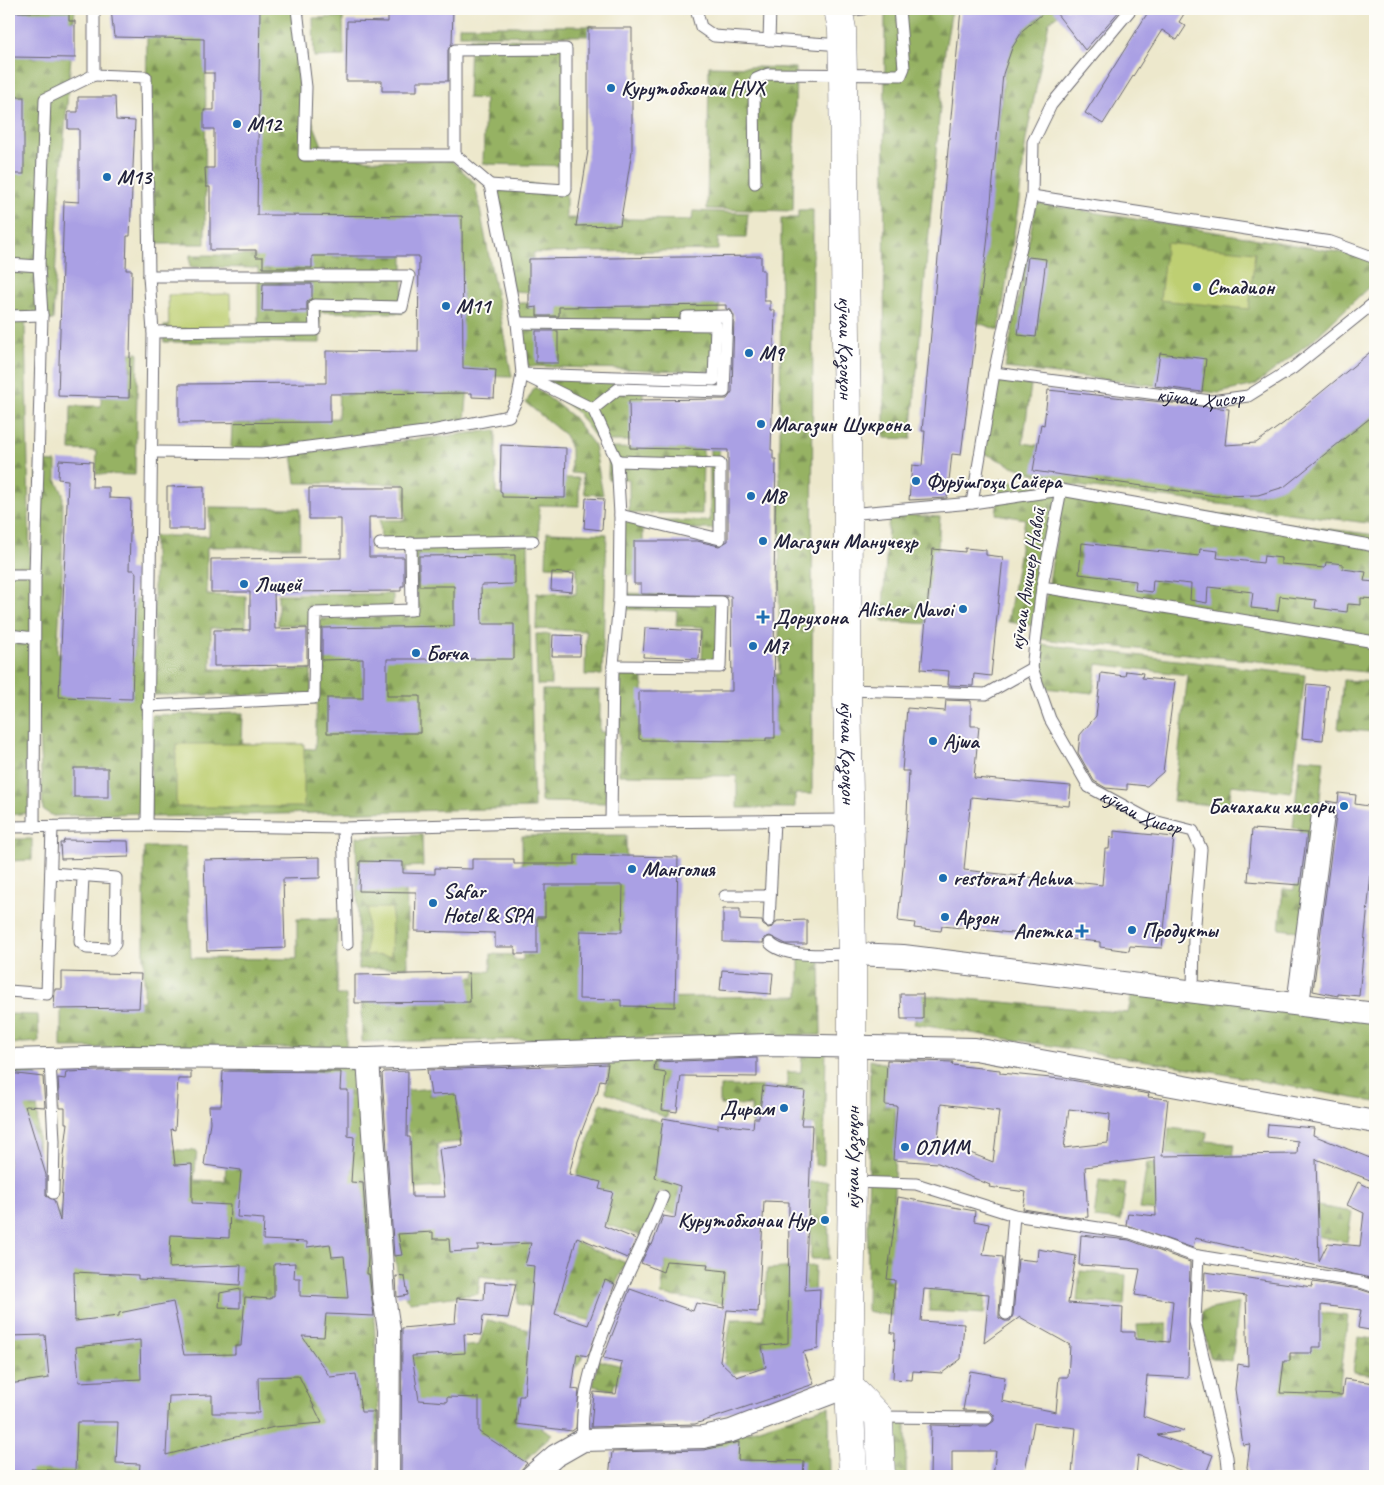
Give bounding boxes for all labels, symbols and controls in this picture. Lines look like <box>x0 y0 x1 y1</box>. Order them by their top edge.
place label: Курутобхонаи НУХ <box>621 75 767 102</box>
marker: Курутобхонаи НУХ <box>605 82 617 94</box>
place label: М12 <box>247 111 284 137</box>
marker: М12 <box>231 118 243 130</box>
place label: М13 <box>117 164 154 190</box>
marker: М13 <box>101 171 113 183</box>
place label: Стадион <box>1207 274 1276 300</box>
marker: Стадион <box>1191 281 1203 293</box>
place label: М11 <box>456 293 493 319</box>
street label: кӯчаи Қазоқон <box>832 296 860 401</box>
marker: М11 <box>440 300 452 312</box>
place label: М9 <box>759 340 786 366</box>
marker: М9 <box>743 347 755 359</box>
street label: кӯчаи Ҳисор <box>1155 381 1246 415</box>
place label: Магазин Шукрона <box>771 411 912 438</box>
marker: Магазин Шукрона <box>755 418 767 430</box>
place label: Фурӯшгоҳи Сайера <box>926 468 1063 494</box>
marker: Фурӯшгоҳи Сайера <box>910 475 922 487</box>
place label: М8 <box>761 483 788 509</box>
marker: М8 <box>745 490 757 502</box>
street label: кӯчаи Алишер Навоӣ <box>1003 505 1051 652</box>
place label: Магазин Манучеҳр <box>773 528 919 555</box>
marker: Магазин Манучеҳр <box>757 535 769 547</box>
place label: Лицей <box>254 571 304 597</box>
marker: Лицей <box>238 578 250 590</box>
place label: Alisher Navoi <box>857 596 956 622</box>
marker: Alisher Navoi <box>957 603 969 615</box>
place label: Дорухона <box>773 604 849 631</box>
marker: Дорухона <box>757 611 769 623</box>
place label: М7 <box>763 633 790 659</box>
place label: Боғча <box>426 640 469 666</box>
marker: М7 <box>747 640 759 652</box>
marker: Боғча <box>410 647 422 659</box>
street label: кӯчаи Қазоқон <box>834 701 862 806</box>
place label: Ajwa <box>943 728 980 754</box>
marker: Ajwa <box>927 735 939 747</box>
street label: кӯчаи Ҳисор <box>1095 782 1185 841</box>
place label: Бачахаки хисори <box>1208 793 1336 819</box>
marker: Бачахаки хисори <box>1338 800 1350 812</box>
place label: Манголия <box>642 856 716 882</box>
marker: Манголия <box>626 863 638 875</box>
place label: restorant Achva <box>953 865 1074 891</box>
marker: restorant Achva <box>937 872 949 884</box>
place label: Safar Hotel & SPA <box>443 878 534 928</box>
marker: Safar Hotel & SPA <box>427 897 439 909</box>
place label: Арзон <box>955 904 1000 931</box>
marker: Арзон <box>939 911 951 923</box>
place label: Продукты <box>1142 917 1220 944</box>
place label: Апетка <box>1014 918 1074 944</box>
marker: Продукты <box>1126 924 1138 936</box>
marker: Апетка <box>1076 925 1088 937</box>
place label: Дирам <box>720 1095 776 1121</box>
marker: Дирам <box>778 1102 790 1114</box>
street label: кӯчаи Қазоқон <box>839 1105 866 1209</box>
place label: ОЛИМ <box>915 1134 972 1160</box>
marker: ОЛИМ <box>899 1141 911 1153</box>
place label: Курутобхонаи Нур <box>678 1207 816 1234</box>
marker: Курутобхонаи Нур <box>819 1214 831 1226</box>

